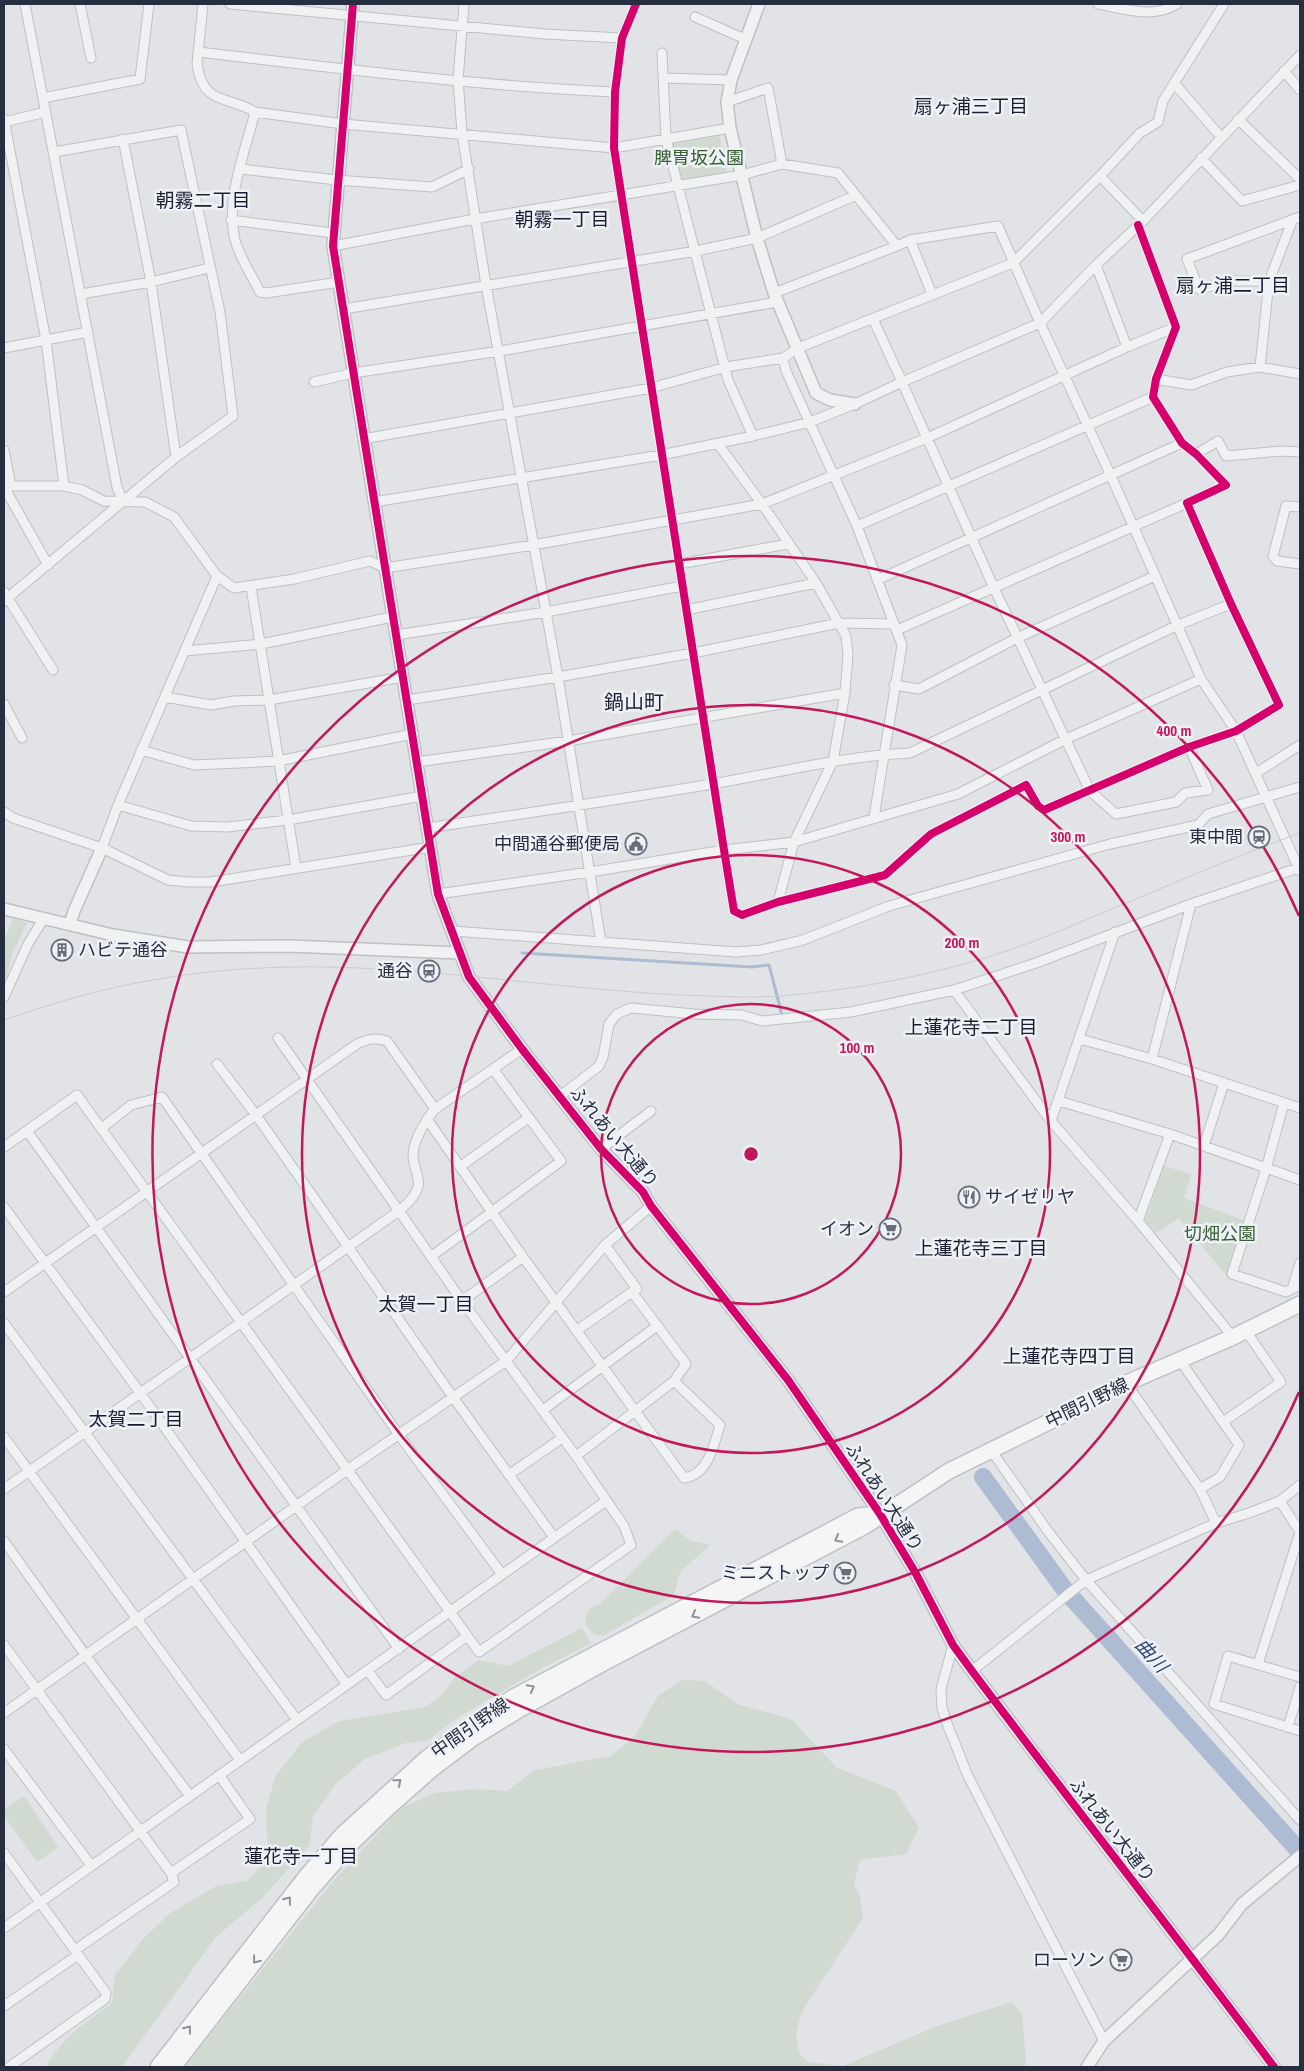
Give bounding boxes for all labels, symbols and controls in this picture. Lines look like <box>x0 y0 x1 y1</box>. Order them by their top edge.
district label: 扇ヶ浦三丁目 <box>914 93 1028 119</box>
park label: 脾胃坂公園 <box>654 145 744 170</box>
district label: 朝霧二丁目 <box>155 187 251 213</box>
district label: 朝霧一丁目 <box>514 206 610 232</box>
district label: 扇ヶ浦二丁目 <box>1176 272 1290 298</box>
district label: 鍋山町 <box>604 688 664 715</box>
text: 400 m <box>1157 720 1191 741</box>
place label: 東中間 <box>1189 824 1243 849</box>
station icon: 東中間 <box>1247 825 1271 849</box>
text: 300 m <box>1051 826 1085 847</box>
place label: 中間通谷郵便局 <box>494 831 620 856</box>
public building icon: 中間通谷郵便局 <box>624 832 648 856</box>
text: 200 m <box>945 932 979 953</box>
place label: ハビテ通谷 <box>78 937 168 962</box>
building icon: ハビテ通谷 <box>50 938 74 962</box>
place label: 通谷 <box>377 958 413 983</box>
station icon: 通谷 <box>417 959 441 983</box>
district label: 上蓮花寺二丁目 <box>904 1014 1038 1040</box>
text: 100 m <box>840 1037 874 1058</box>
street label: ふれあい大通り <box>564 1080 664 1193</box>
centre of rings <box>742 1145 760 1163</box>
place label: サイゼリヤ <box>985 1184 1075 1209</box>
restaurant icon: サイゼリヤ <box>957 1185 981 1209</box>
place label: イオン <box>820 1216 874 1241</box>
supermarket icon: イオン <box>878 1217 902 1241</box>
park label: 切畑公園 <box>1184 1221 1256 1246</box>
district label: 上蓮花寺三丁目 <box>914 1235 1048 1261</box>
district label: 太賀一丁目 <box>378 1291 474 1317</box>
district label: 上蓮花寺四丁目 <box>1002 1343 1136 1369</box>
street label: 中間引野線 <box>1041 1372 1133 1434</box>
district label: 太賀二丁目 <box>88 1406 184 1432</box>
street label: ふれあい大通り <box>840 1437 929 1556</box>
one-way arrow <box>835 1533 844 1543</box>
place label: ミニストップ <box>721 1560 829 1585</box>
supermarket icon: ミニストップ <box>833 1561 857 1585</box>
one-way arrow <box>691 1609 700 1619</box>
water label: 曲川 <box>1130 1632 1176 1679</box>
one-way arrow <box>525 1684 534 1694</box>
street label: 中間引野線 <box>426 1692 514 1764</box>
street label: ふれあい大通り <box>1064 1772 1161 1887</box>
one-way arrow <box>393 1779 402 1788</box>
district label: 蓮花寺一丁目 <box>244 1843 358 1869</box>
one-way arrow <box>282 1897 291 1906</box>
place label: ローソン <box>1033 1947 1105 1972</box>
supermarket icon: ローソン <box>1109 1948 1133 1972</box>
one-way arrow <box>254 1954 262 1963</box>
one-way arrow <box>182 2026 190 2035</box>

